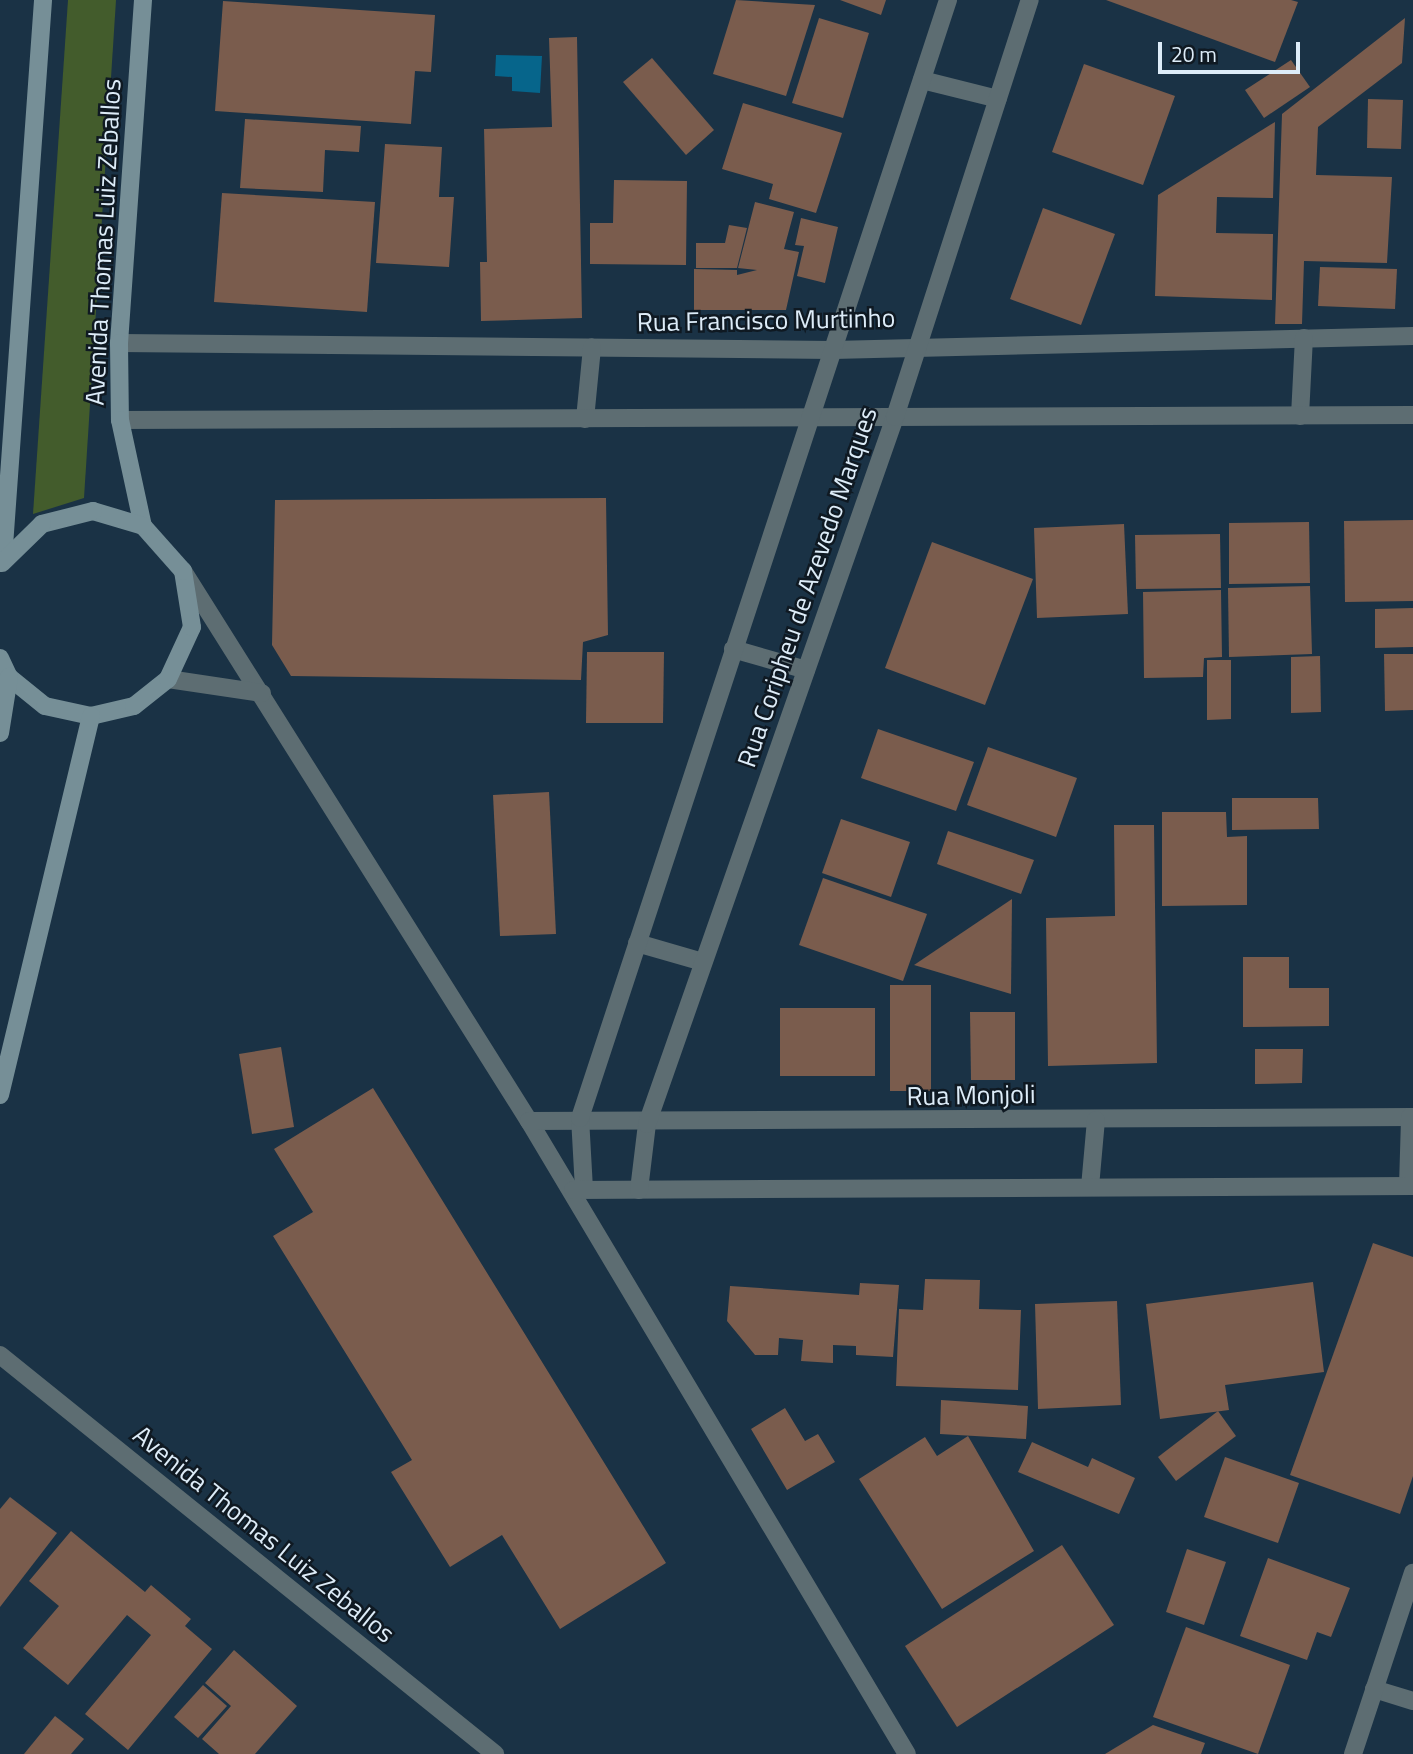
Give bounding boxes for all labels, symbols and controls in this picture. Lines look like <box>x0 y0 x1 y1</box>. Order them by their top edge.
scale bar <box>1161 28 1303 72</box>
text: 20 m <box>1171 38 1217 70</box>
street label: Avenida Thomas Luiz Zeballos <box>79 78 127 406</box>
street label: Rua Francisco Murtinho <box>637 302 895 338</box>
street label: Rua Coripheu de Azevedo Marques <box>731 403 883 771</box>
street label: Rua Monjoli <box>906 1078 1036 1112</box>
street label: Avenida Thomas Luiz Zeballos <box>127 1419 401 1649</box>

